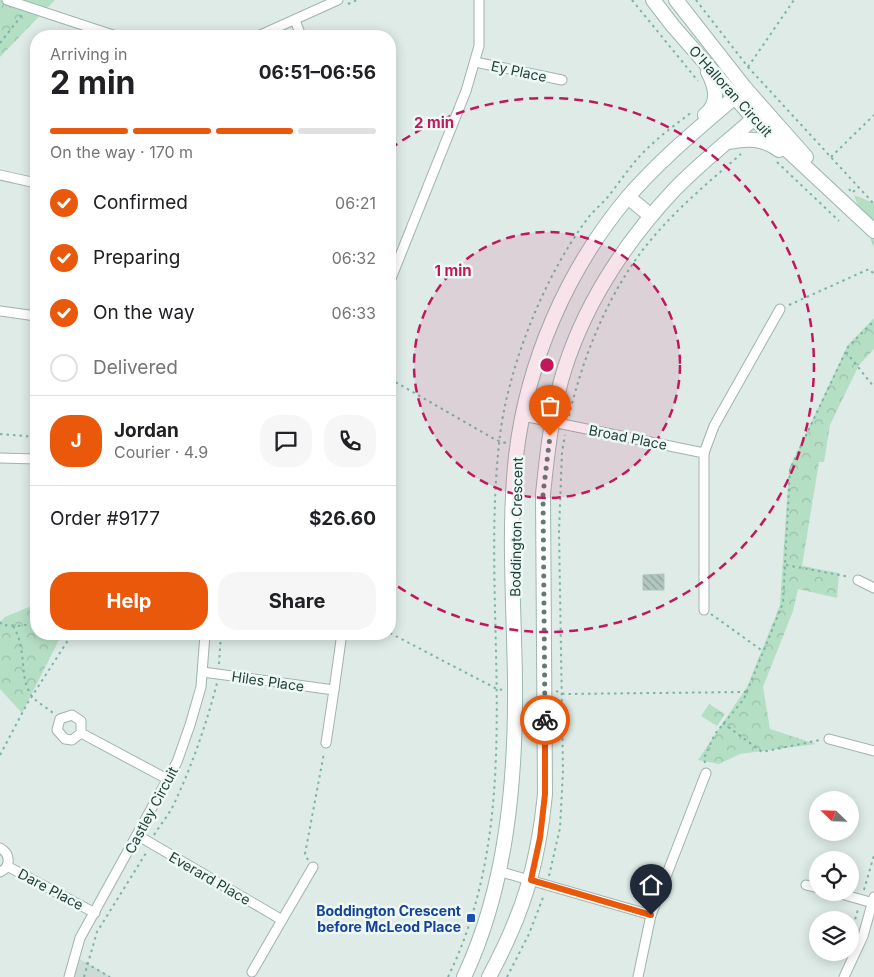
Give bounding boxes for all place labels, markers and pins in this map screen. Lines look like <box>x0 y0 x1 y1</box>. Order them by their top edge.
centre of rings <box>538 356 556 374</box>
pin <box>529 385 571 436</box>
pin <box>630 864 672 915</box>
place label: Boddington Crescent before McLeod Place <box>316 902 461 935</box>
marker: Boddington Crescent before McLeod Place <box>465 912 477 924</box>

